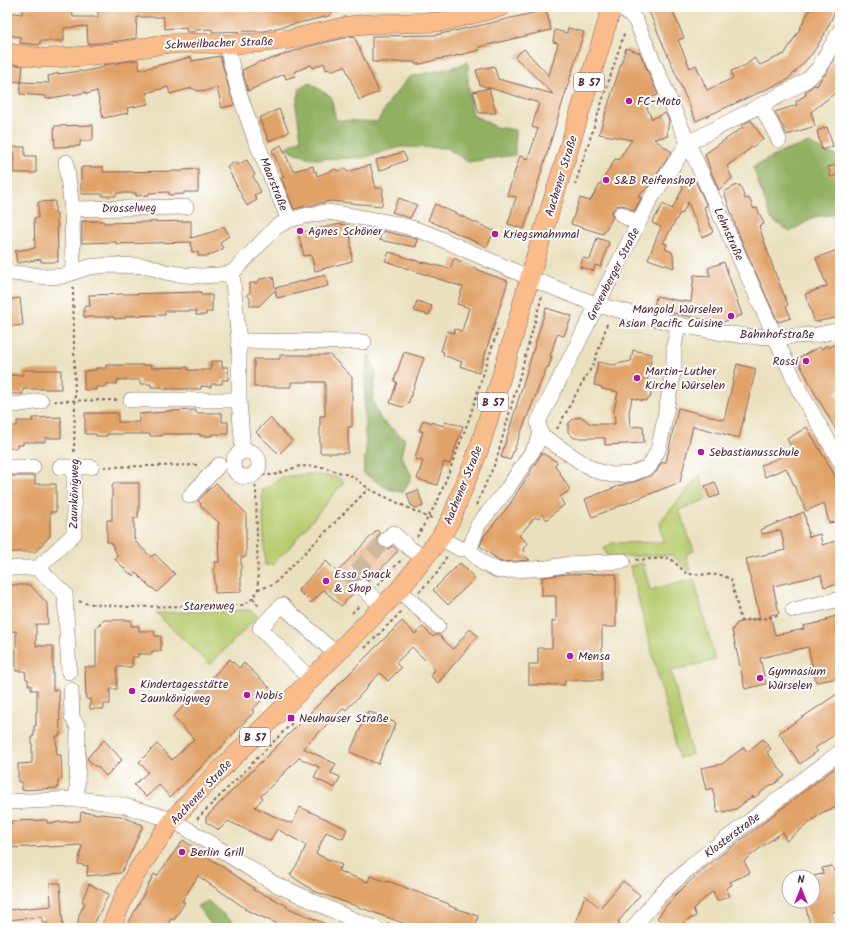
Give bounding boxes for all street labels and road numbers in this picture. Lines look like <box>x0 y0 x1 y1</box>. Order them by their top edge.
street label: Schweilbacher Straße <box>165 32 274 55</box>
road number: B 57 <box>574 73 604 91</box>
street label: Aachener Straße <box>540 133 583 219</box>
street label: Maarstraße <box>254 154 293 214</box>
street label: Drosselweg <box>101 199 157 218</box>
street label: Lehnstraße <box>708 205 749 264</box>
street label: Grevenberger Straße <box>582 224 645 324</box>
street label: Bahnhofstraße <box>740 325 815 344</box>
road number: B 57 <box>478 393 508 411</box>
street label: Aachener Straße <box>439 442 488 528</box>
street label: Zaunkönigweg <box>64 458 85 529</box>
street label: Starenweg <box>183 597 235 616</box>
road number: B 57 <box>240 728 270 746</box>
street label: Aachener Straße <box>166 755 237 829</box>
street label: Klosterstraße <box>700 807 765 863</box>

